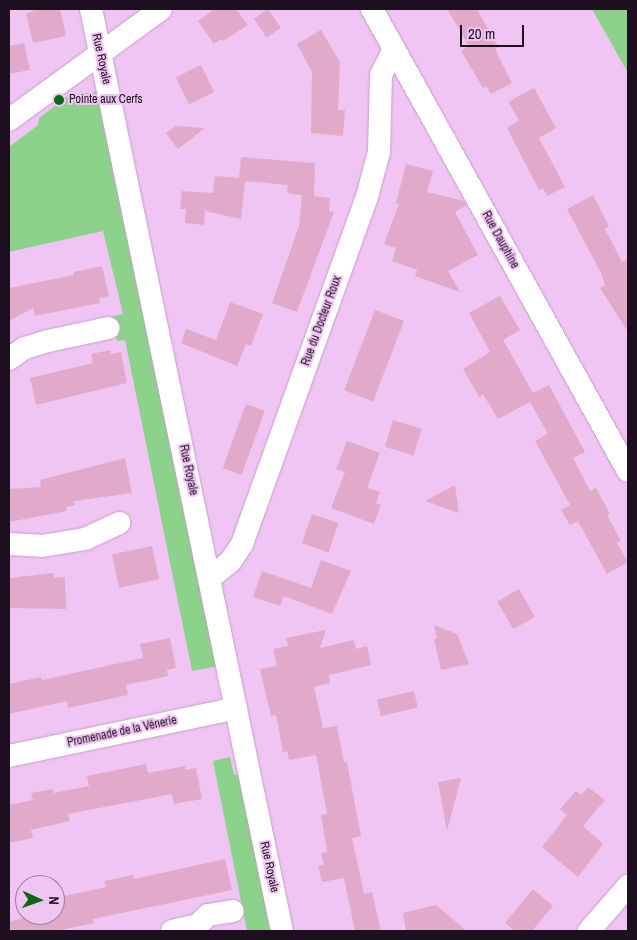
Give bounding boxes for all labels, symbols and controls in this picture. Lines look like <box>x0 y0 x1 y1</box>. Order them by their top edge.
scale bar <box>462 15 526 47</box>
text: 20 m <box>468 23 495 44</box>
street label: Rue Royale <box>89 32 113 86</box>
place label: Pointe aux Cerfs <box>69 93 142 107</box>
marker: Pointe aux Cerfs <box>53 94 65 106</box>
street label: Rue Dauphine <box>478 209 522 271</box>
street label: Rue du Docteur Roux <box>299 274 345 368</box>
street label: Rue Royale <box>176 443 200 497</box>
street label: Promenade de la Vénerie <box>66 713 178 751</box>
street label: Rue Royale <box>257 840 281 894</box>
north arrow <box>15 875 65 925</box>
text: N <box>45 896 63 905</box>

